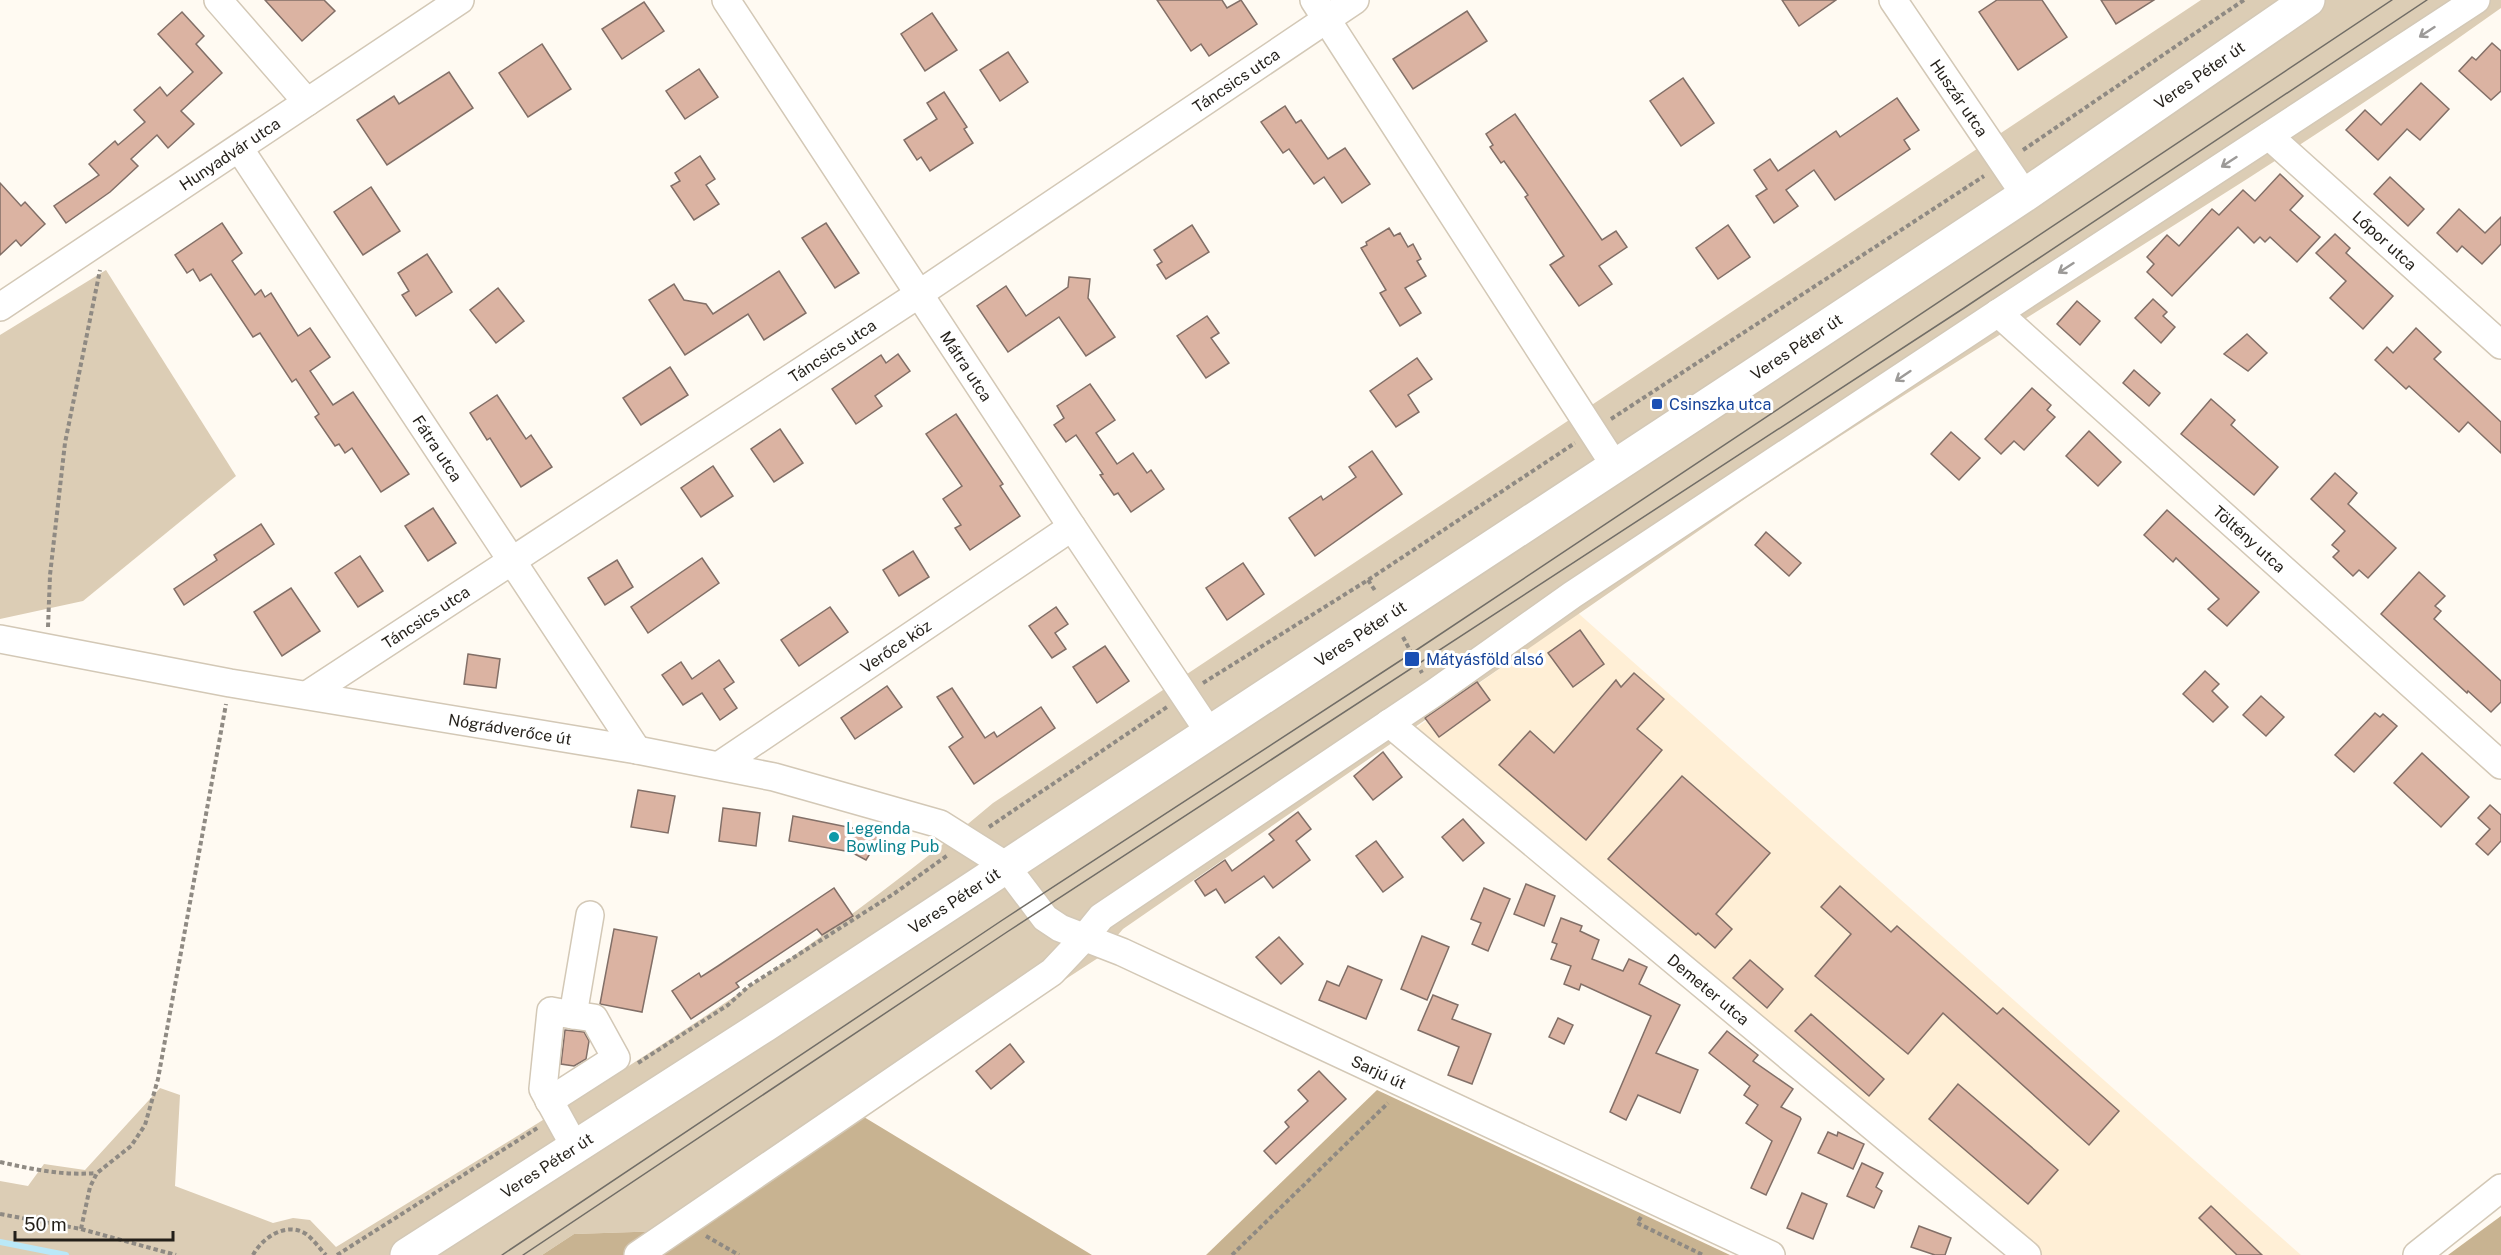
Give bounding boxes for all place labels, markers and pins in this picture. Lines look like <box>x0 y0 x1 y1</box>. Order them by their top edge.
place label: Csinszka utca <box>1669 395 1771 414</box>
marker: Csinszka utca <box>1650 397 1664 411</box>
marker: Mátyásföld alsó <box>1403 650 1421 668</box>
place label: Mátyásföld alsó <box>1426 650 1544 669</box>
place label: Legenda Bowling Pub <box>846 819 939 856</box>
marker: Legenda Bowling Pub <box>827 830 841 844</box>

